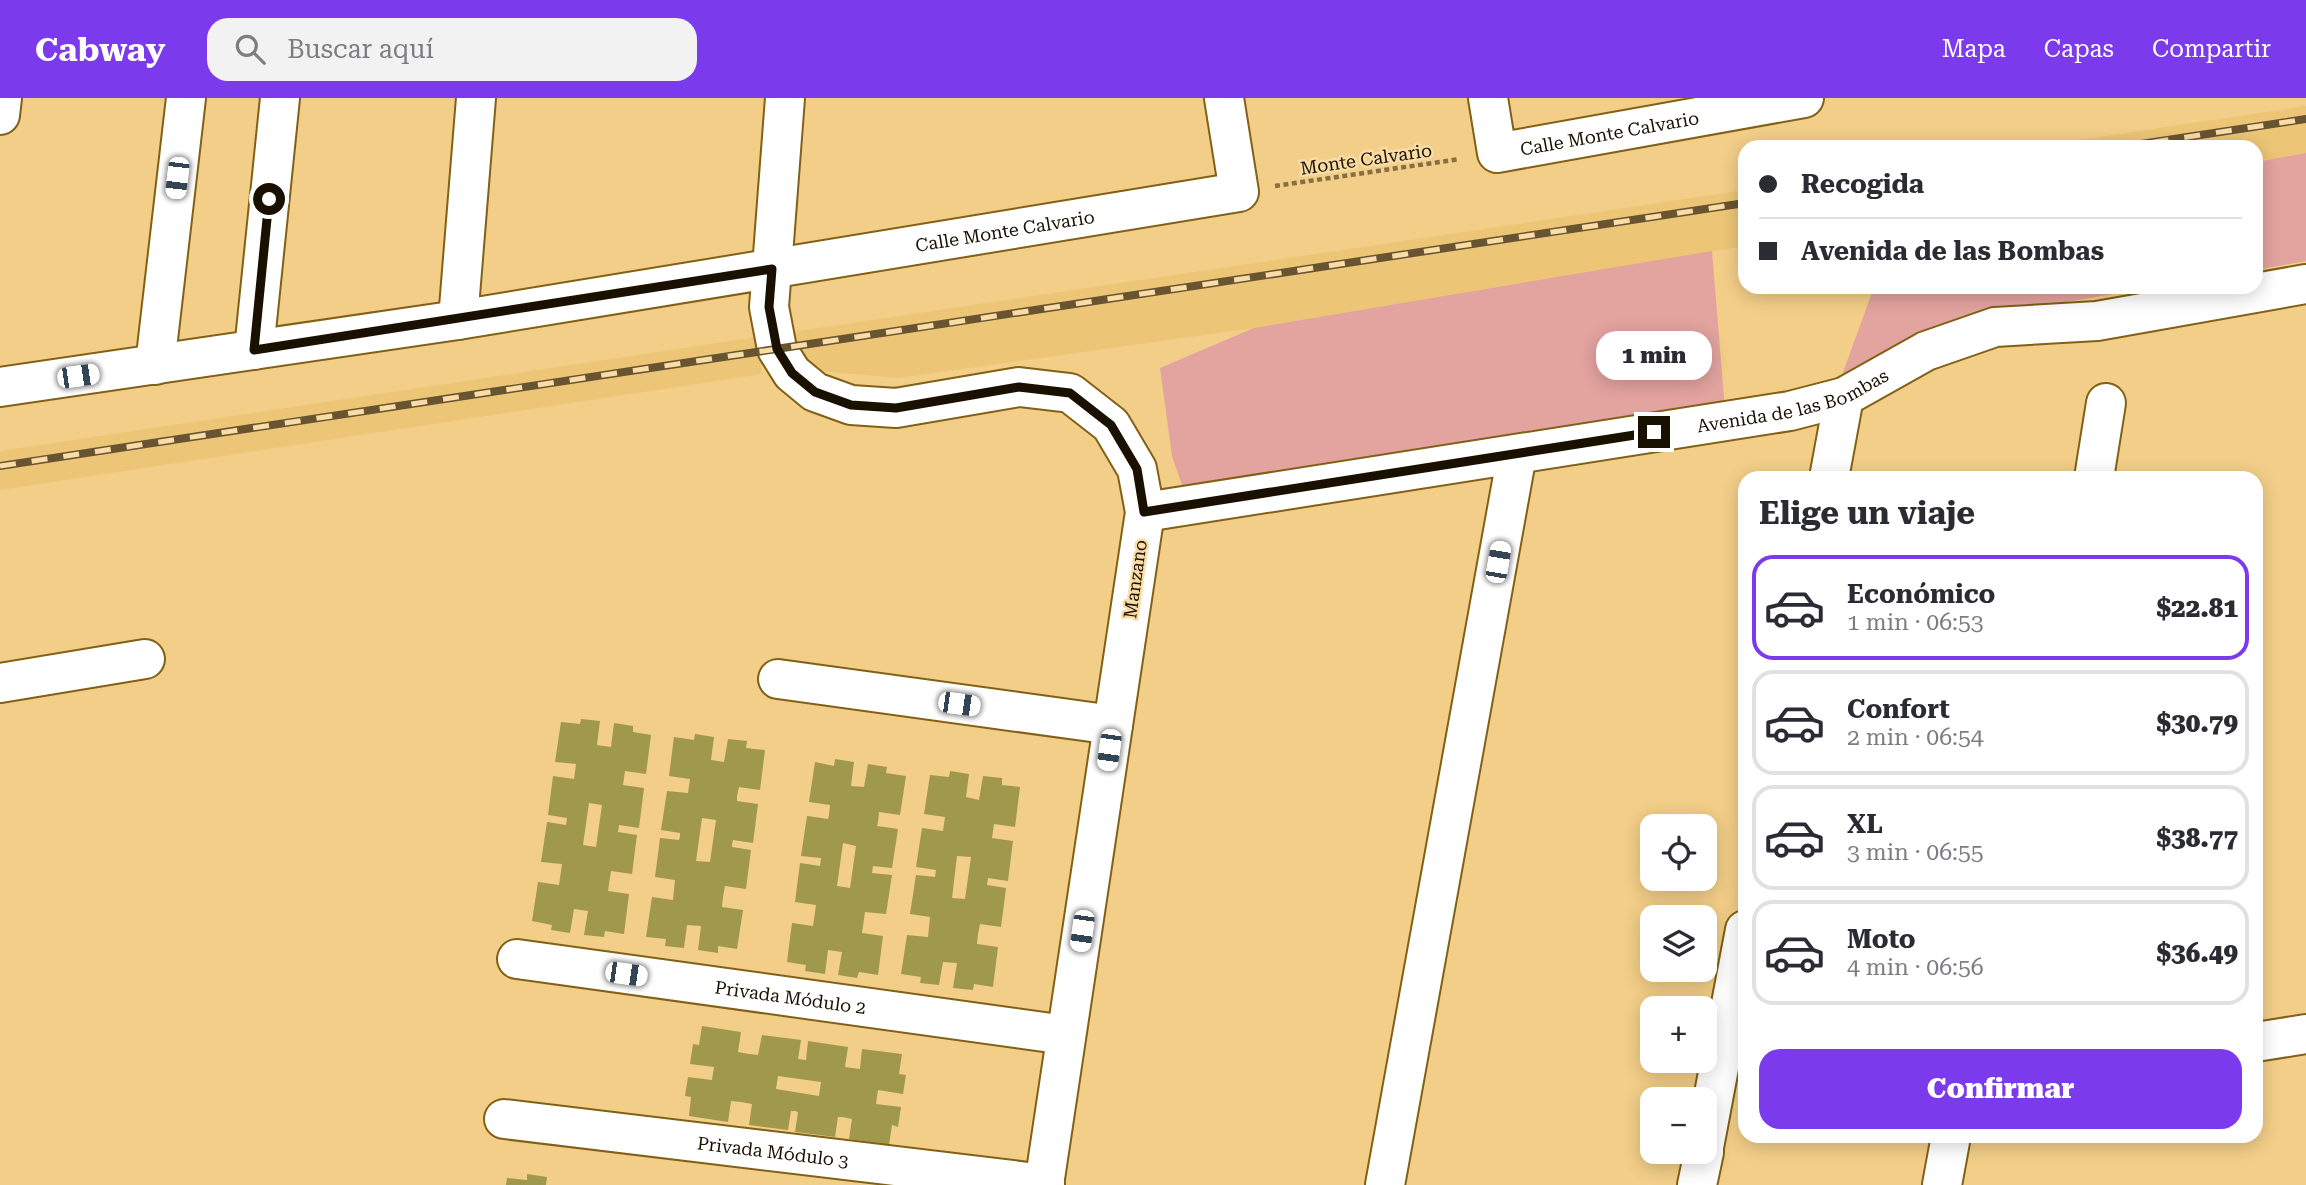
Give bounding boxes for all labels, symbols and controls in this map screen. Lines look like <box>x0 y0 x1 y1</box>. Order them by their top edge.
search box <box>207 18 697 81</box>
text: Cabway <box>35 30 165 69</box>
icon: search <box>231 30 269 68</box>
text: Buscar aquí <box>287 34 434 64</box>
text: Mapa <box>1942 35 2006 63</box>
text: Capas <box>2044 35 2114 63</box>
text: Compartir <box>2152 35 2271 63</box>
street label: Calle Monte Calvario <box>1518 107 1701 159</box>
street label: Monte Calvario <box>1299 139 1433 179</box>
car <box>165 156 190 200</box>
text: Recogida <box>1801 169 1924 199</box>
route start <box>253 183 285 215</box>
street label: Calle Monte Calvario <box>914 205 1096 255</box>
text: Avenida de las Bombas <box>1801 236 2104 266</box>
callout: 1 min <box>1596 330 1712 380</box>
text: 1 min <box>1622 342 1686 369</box>
car <box>56 363 101 389</box>
street label: Avenida de las Bombas <box>1695 364 1892 436</box>
route end <box>1638 416 1670 448</box>
text: Elige un viaje <box>1759 494 1975 532</box>
street label: Manzano <box>1119 538 1151 620</box>
car <box>1485 539 1512 585</box>
icon: car <box>1763 576 1826 639</box>
text: Económico <box>1847 579 1995 609</box>
text: $22.81 <box>2157 593 2238 623</box>
text: 1 min · 06:53 <box>1847 609 1984 636</box>
car <box>937 691 982 717</box>
icon: car <box>1763 691 1826 754</box>
text: Confort <box>1847 694 1950 724</box>
text: $30.79 <box>2157 708 2238 738</box>
text: 2 min · 06:54 <box>1847 724 1984 751</box>
car <box>1096 728 1123 772</box>
icon: car <box>1763 806 1826 869</box>
text: XL <box>1847 809 1883 839</box>
map controls <box>1640 814 1717 1164</box>
button: locate <box>1640 814 1717 891</box>
text: $38.77 <box>2157 823 2238 853</box>
text: 3 min · 06:55 <box>1847 839 1984 866</box>
button: layers <box>1640 905 1717 982</box>
car <box>1069 909 1096 953</box>
icon: car <box>1763 921 1826 984</box>
text: Moto <box>1847 924 1916 954</box>
text: $36.49 <box>2157 938 2238 968</box>
text: 4 min · 06:56 <box>1847 954 1984 981</box>
car <box>604 961 649 987</box>
street label: Privada Módulo 2 <box>713 976 867 1018</box>
button: + <box>1640 996 1717 1073</box>
button: Confirmar <box>1759 1049 2242 1129</box>
button: − <box>1640 1087 1717 1164</box>
street label: Privada Módulo 3 <box>696 1132 850 1171</box>

